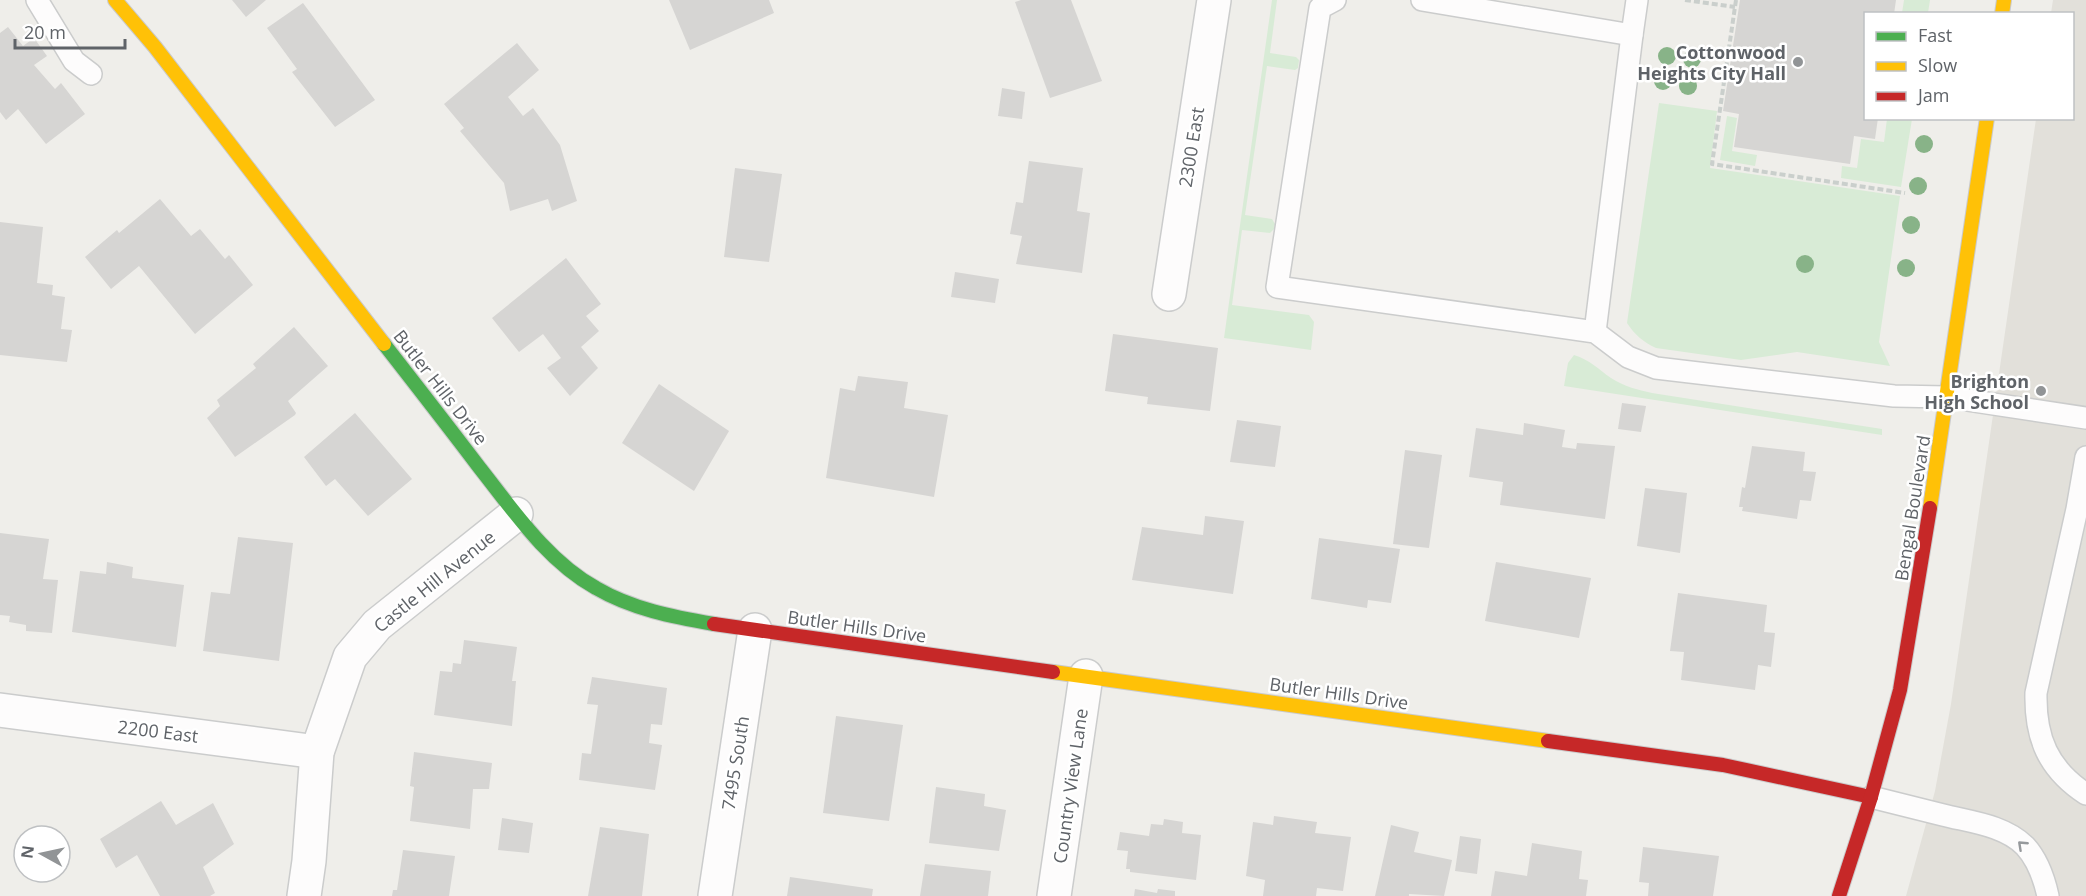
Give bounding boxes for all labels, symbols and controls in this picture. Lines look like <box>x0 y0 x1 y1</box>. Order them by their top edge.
scale bar <box>15 12 124 50</box>
legend <box>1864 12 2074 120</box>
text: 20 m <box>24 20 66 44</box>
text: Fast <box>1918 23 1952 47</box>
place label: Cottonwood Heights City Hall <box>1637 40 1786 85</box>
text: Slow <box>1918 53 1957 77</box>
marker: Cottonwood Heights City Hall <box>1791 55 1805 69</box>
text: Jam <box>1916 83 1950 107</box>
street label: 2300 East <box>1173 105 1209 189</box>
street label: Butler Hills Drive <box>388 324 494 450</box>
place label: Brighton High School <box>1924 369 2029 414</box>
marker: Brighton High School <box>2034 384 2048 398</box>
street label: Bengal Boulevard <box>1889 433 1935 583</box>
street label: Castle Hill Avenue <box>368 525 500 637</box>
street label: Butler Hills Drive <box>786 604 928 648</box>
street label: Butler Hills Drive <box>1268 671 1410 715</box>
street label: Country View Lane <box>1047 707 1093 865</box>
street label: 2200 East <box>116 714 200 748</box>
street label: 7495 South <box>716 714 754 812</box>
north arrow <box>12 824 72 884</box>
one-way arrow <box>2018 841 2028 852</box>
text: N <box>15 844 39 860</box>

